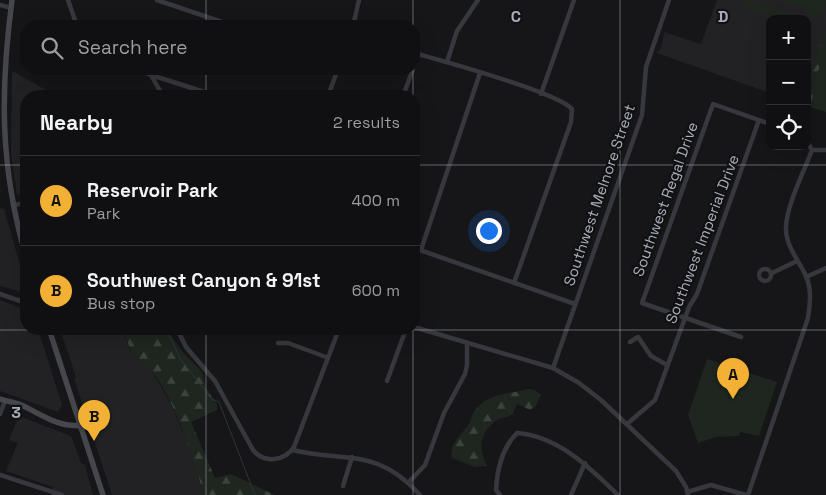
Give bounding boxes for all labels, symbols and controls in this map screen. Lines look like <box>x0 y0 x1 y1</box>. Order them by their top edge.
text: C <box>511 6 521 27</box>
text: D <box>718 6 728 27</box>
map controls <box>766 15 811 150</box>
button: + <box>766 15 811 60</box>
search box <box>20 20 420 75</box>
icon: search <box>38 34 66 62</box>
text: Search here <box>78 35 188 60</box>
button: − <box>766 60 811 105</box>
street label: Southwest Melnore Street <box>559 102 639 288</box>
button: locate <box>766 105 811 150</box>
text: Nearby <box>40 109 113 136</box>
text: 2 results <box>333 112 400 133</box>
street label: Southwest Regal Drive <box>628 119 702 279</box>
street label: Southwest Imperial Drive <box>661 152 743 326</box>
text: Reservoir Park <box>87 178 218 203</box>
text: A <box>51 190 61 211</box>
text: 400 m <box>352 190 400 211</box>
text: Park <box>87 203 120 224</box>
your location <box>476 218 502 244</box>
text: Southwest Canyon & 91st <box>87 268 321 293</box>
text: B <box>51 280 61 301</box>
text: 600 m <box>352 280 400 301</box>
text: Bus stop <box>87 293 155 314</box>
pin: A <box>717 358 749 399</box>
pin: B <box>78 400 110 441</box>
text: 3 <box>11 402 21 423</box>

